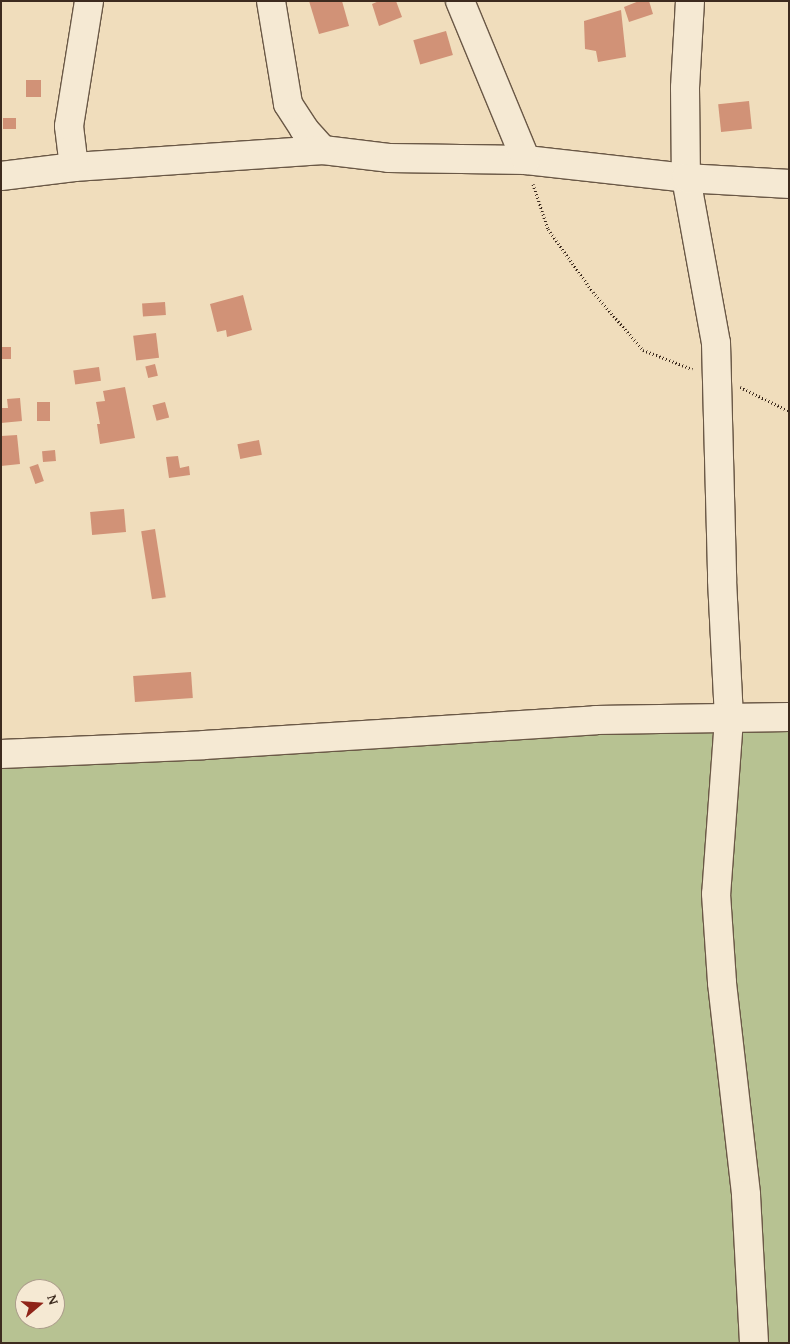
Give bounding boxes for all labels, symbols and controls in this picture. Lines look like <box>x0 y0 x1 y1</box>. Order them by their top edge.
north arrow <box>15 1279 65 1329</box>
text: N <box>42 1292 64 1307</box>

